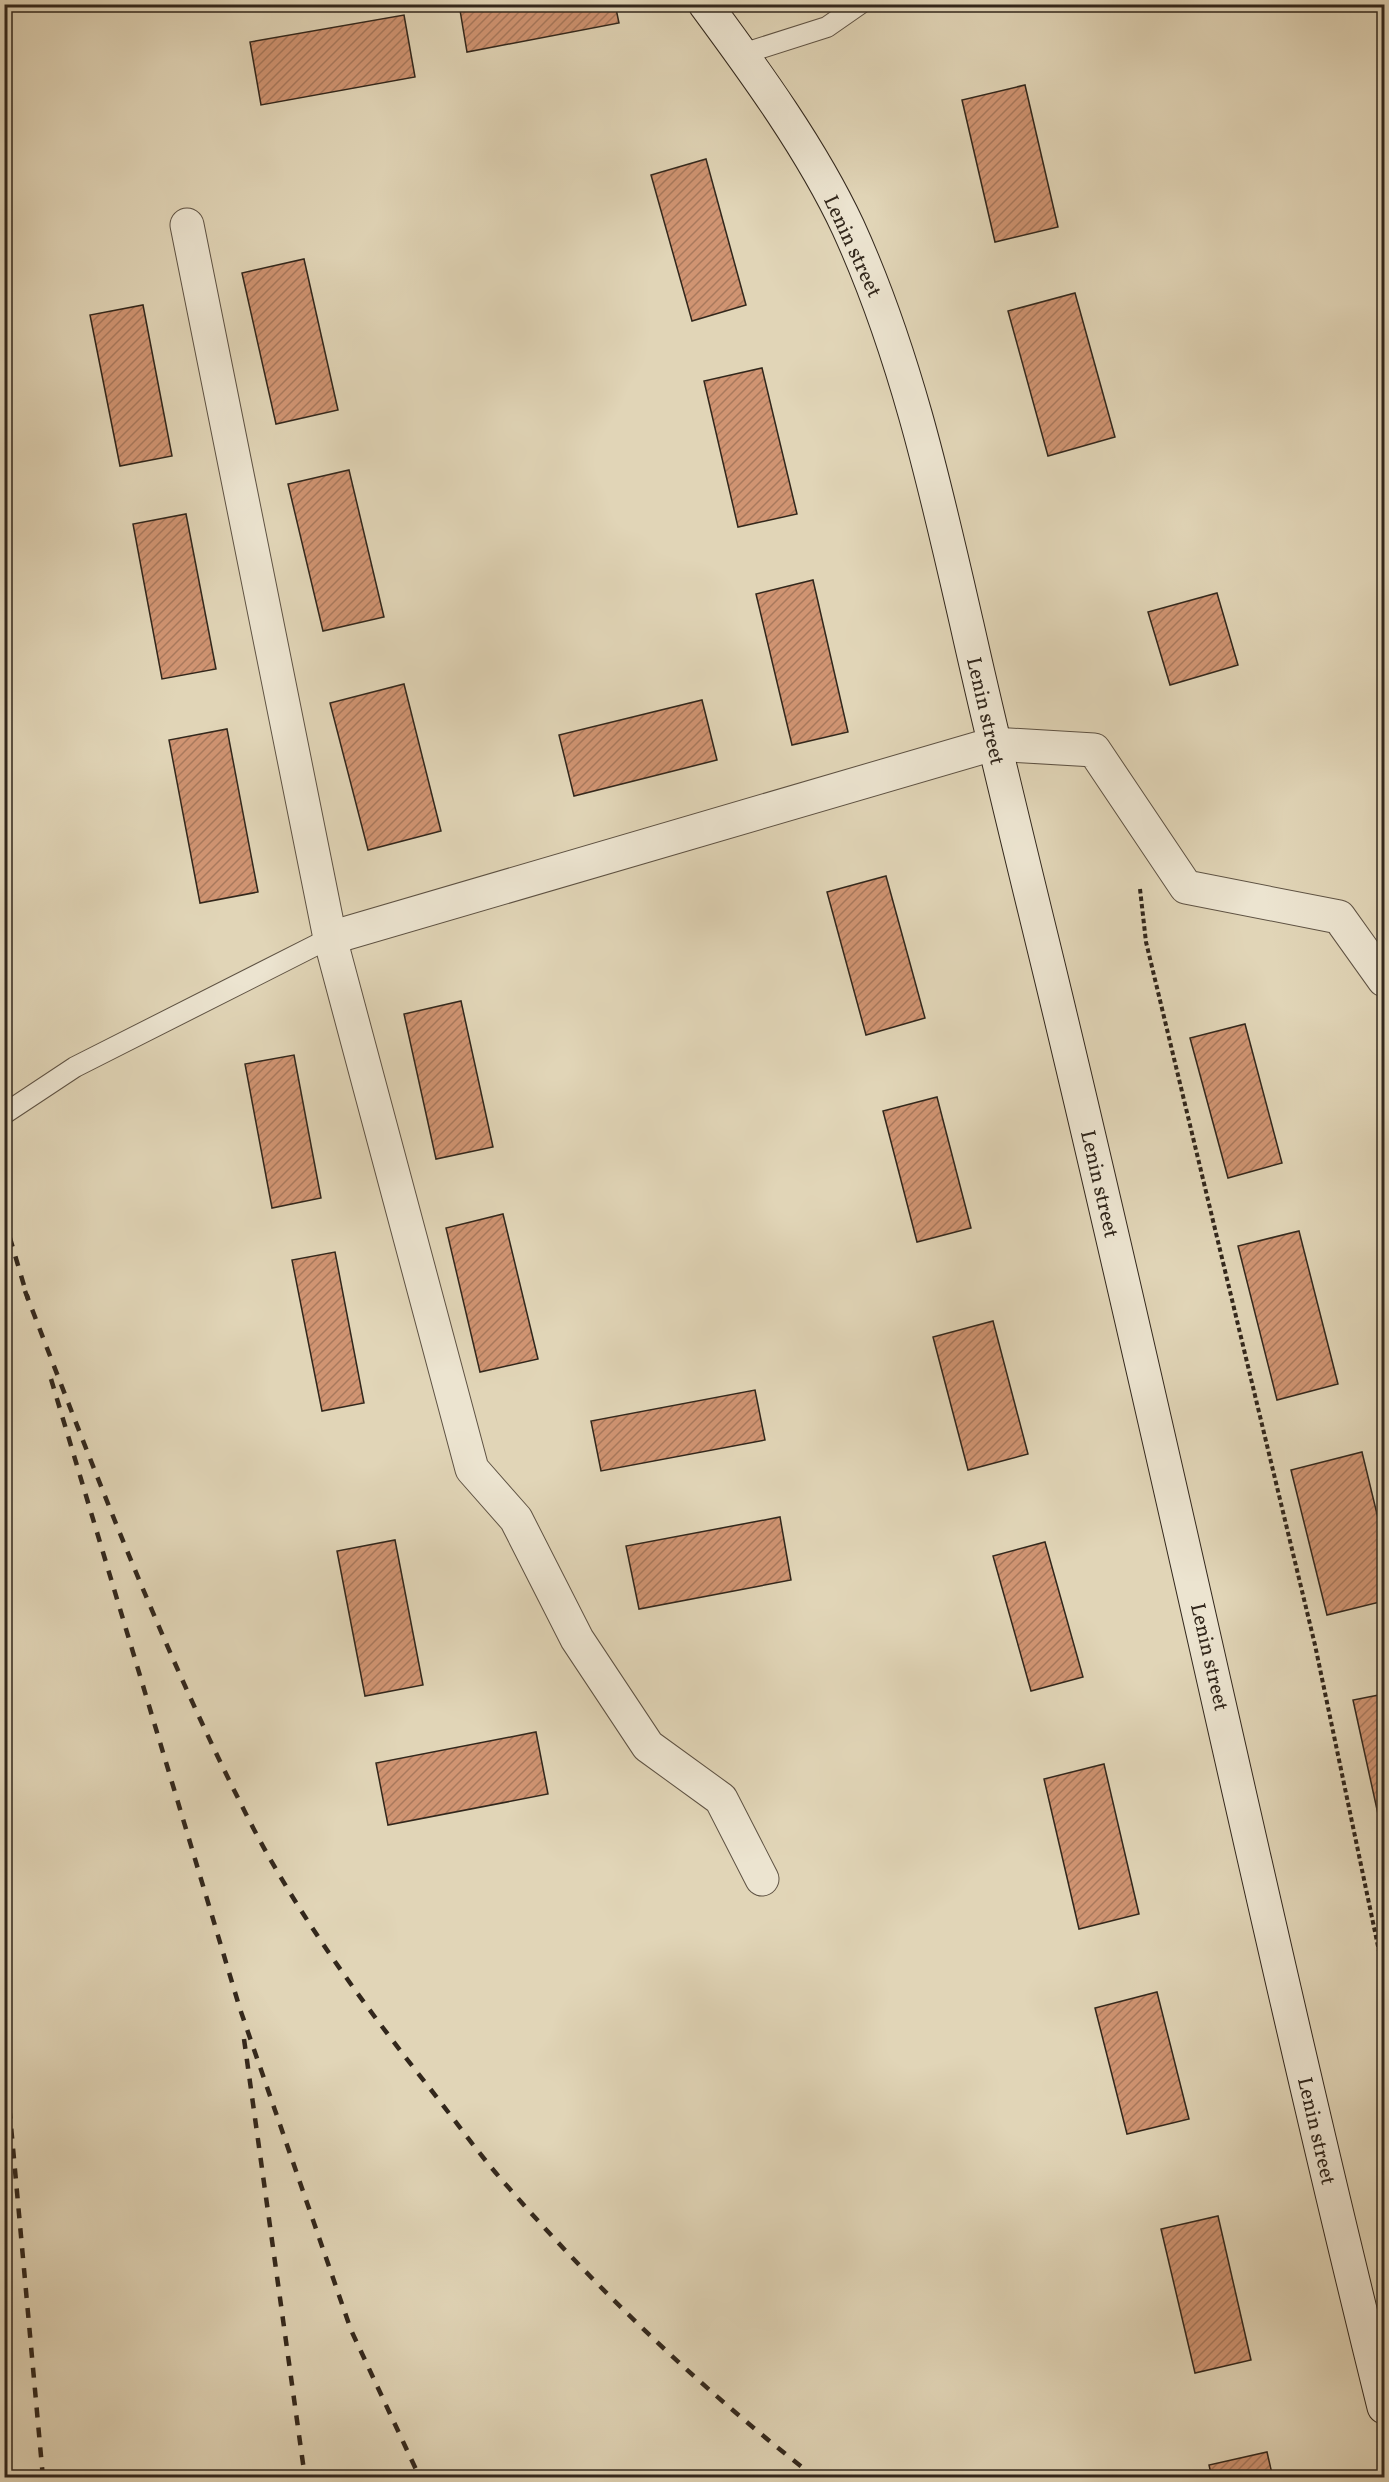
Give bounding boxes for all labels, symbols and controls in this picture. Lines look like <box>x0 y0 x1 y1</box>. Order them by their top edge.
street label: Lenin street <box>815 191 888 302</box>
street label: Lenin street <box>958 655 1011 768</box>
street label: Lenin street <box>1072 1128 1125 1241</box>
street label: Lenin street <box>1182 1601 1235 1714</box>
street label: Lenin street <box>1289 2075 1342 2188</box>

